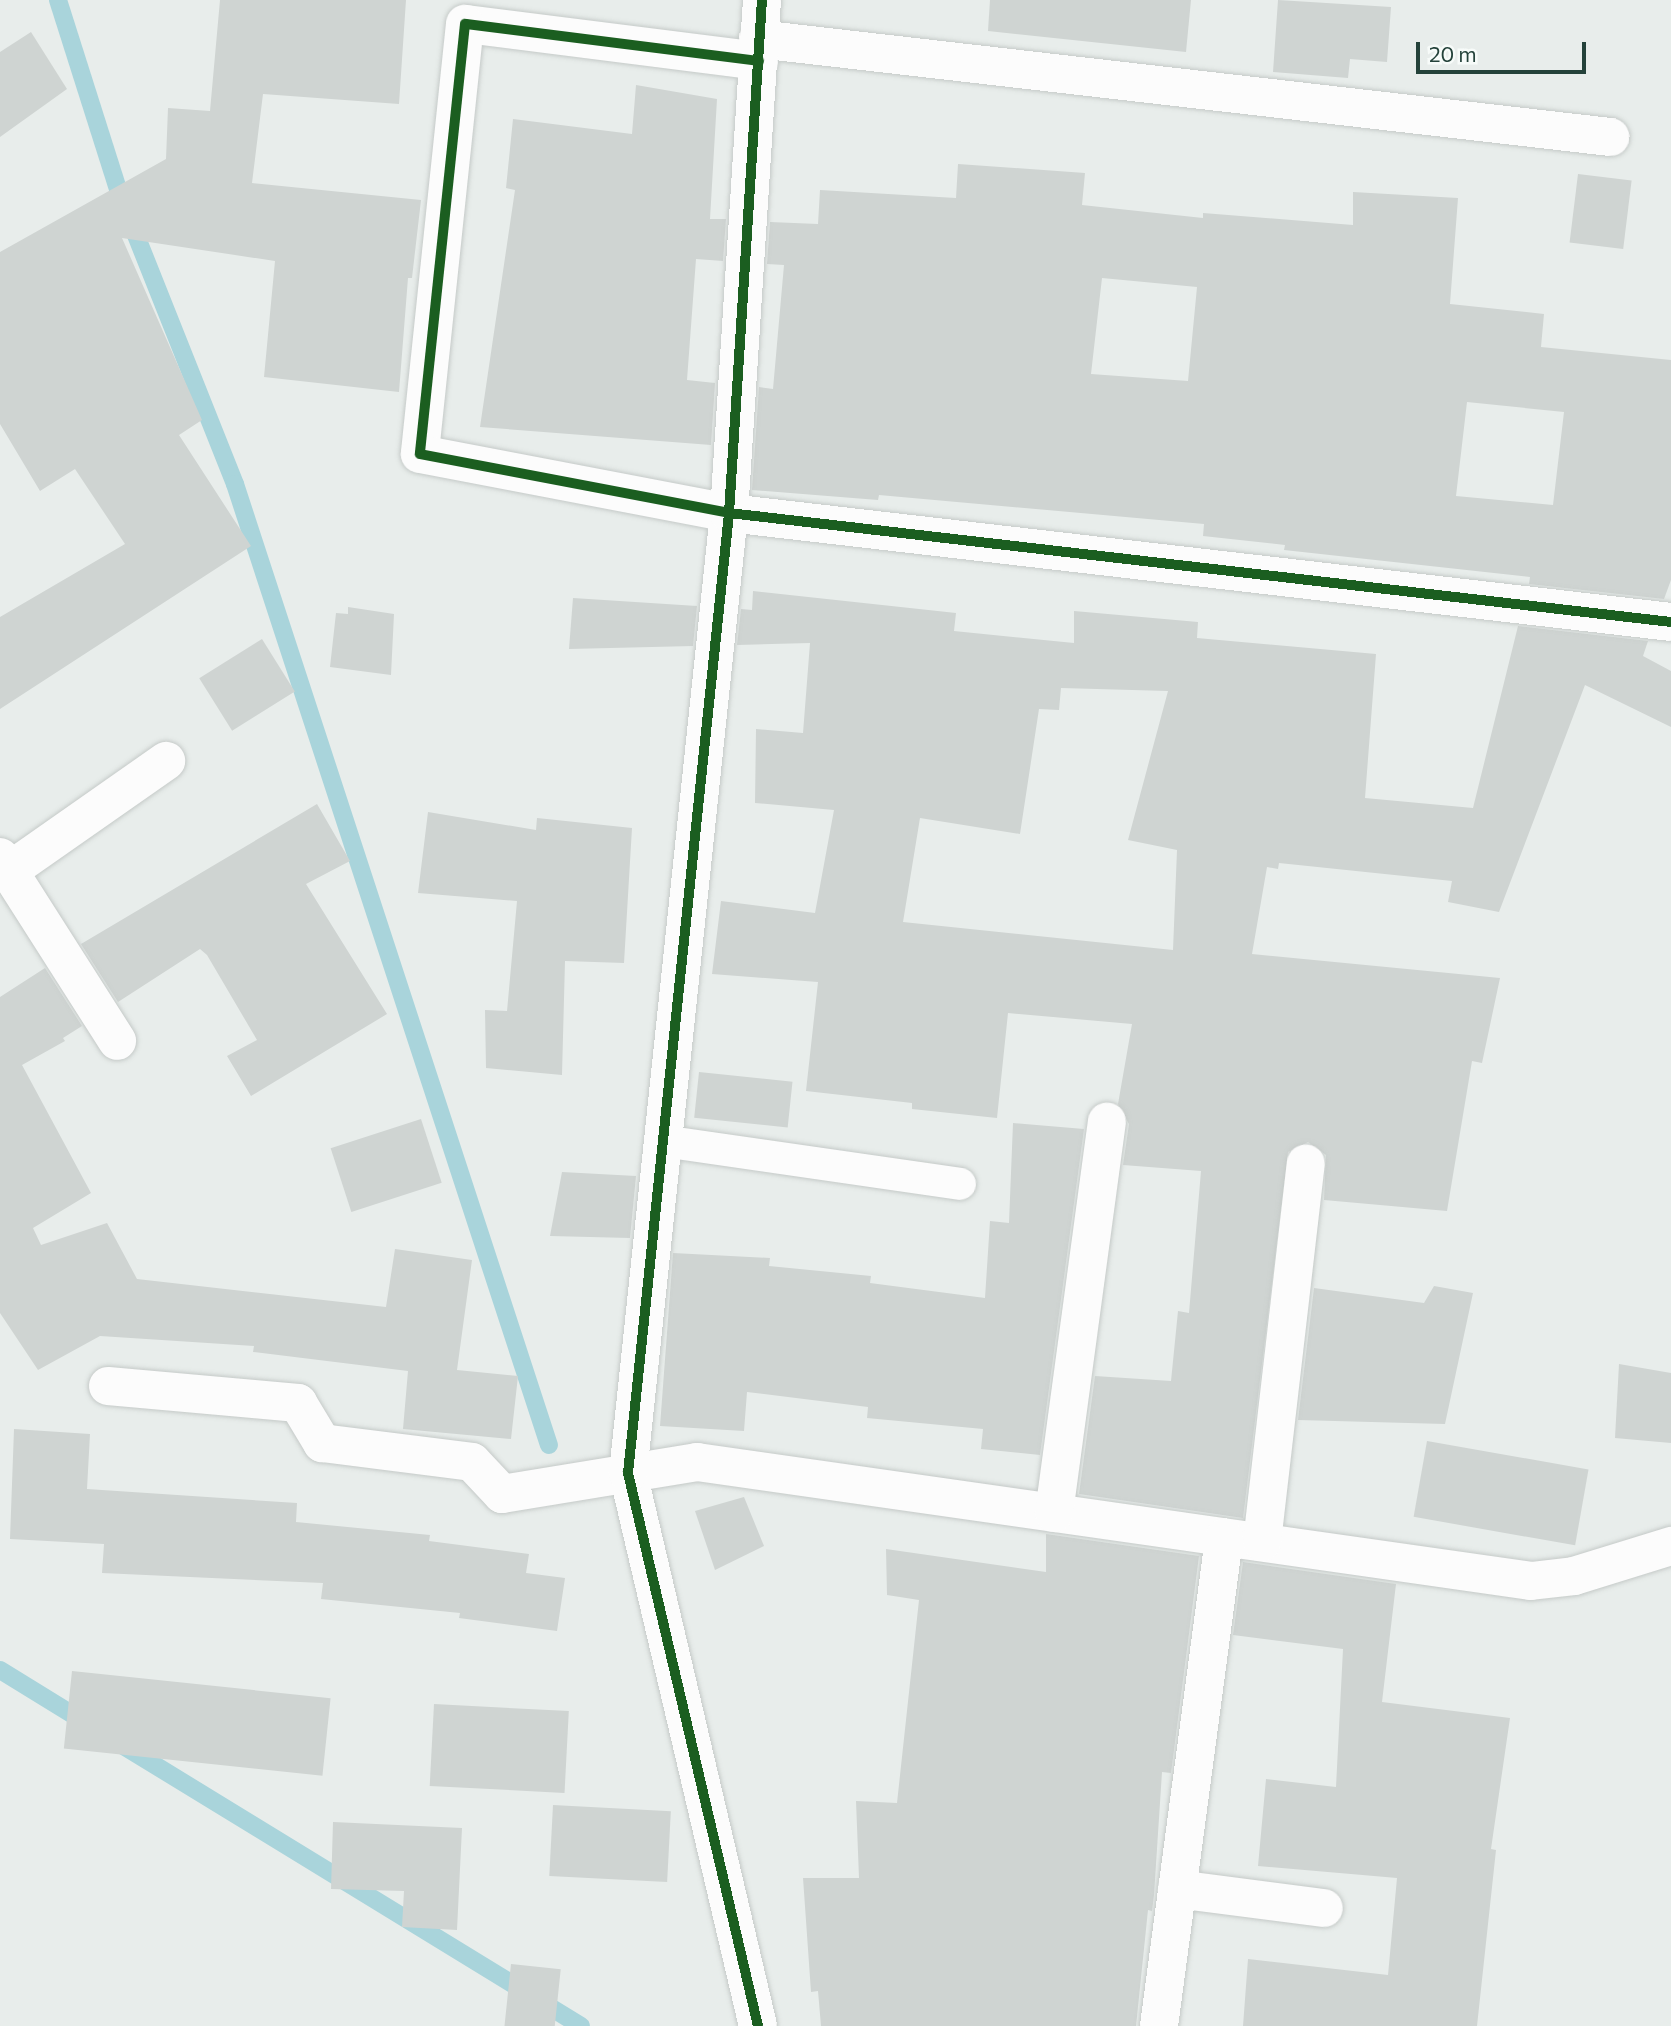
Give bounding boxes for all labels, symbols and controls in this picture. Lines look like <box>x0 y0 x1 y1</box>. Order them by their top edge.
scale bar <box>1419 28 1589 72</box>
text: 20 m <box>1429 41 1477 66</box>

